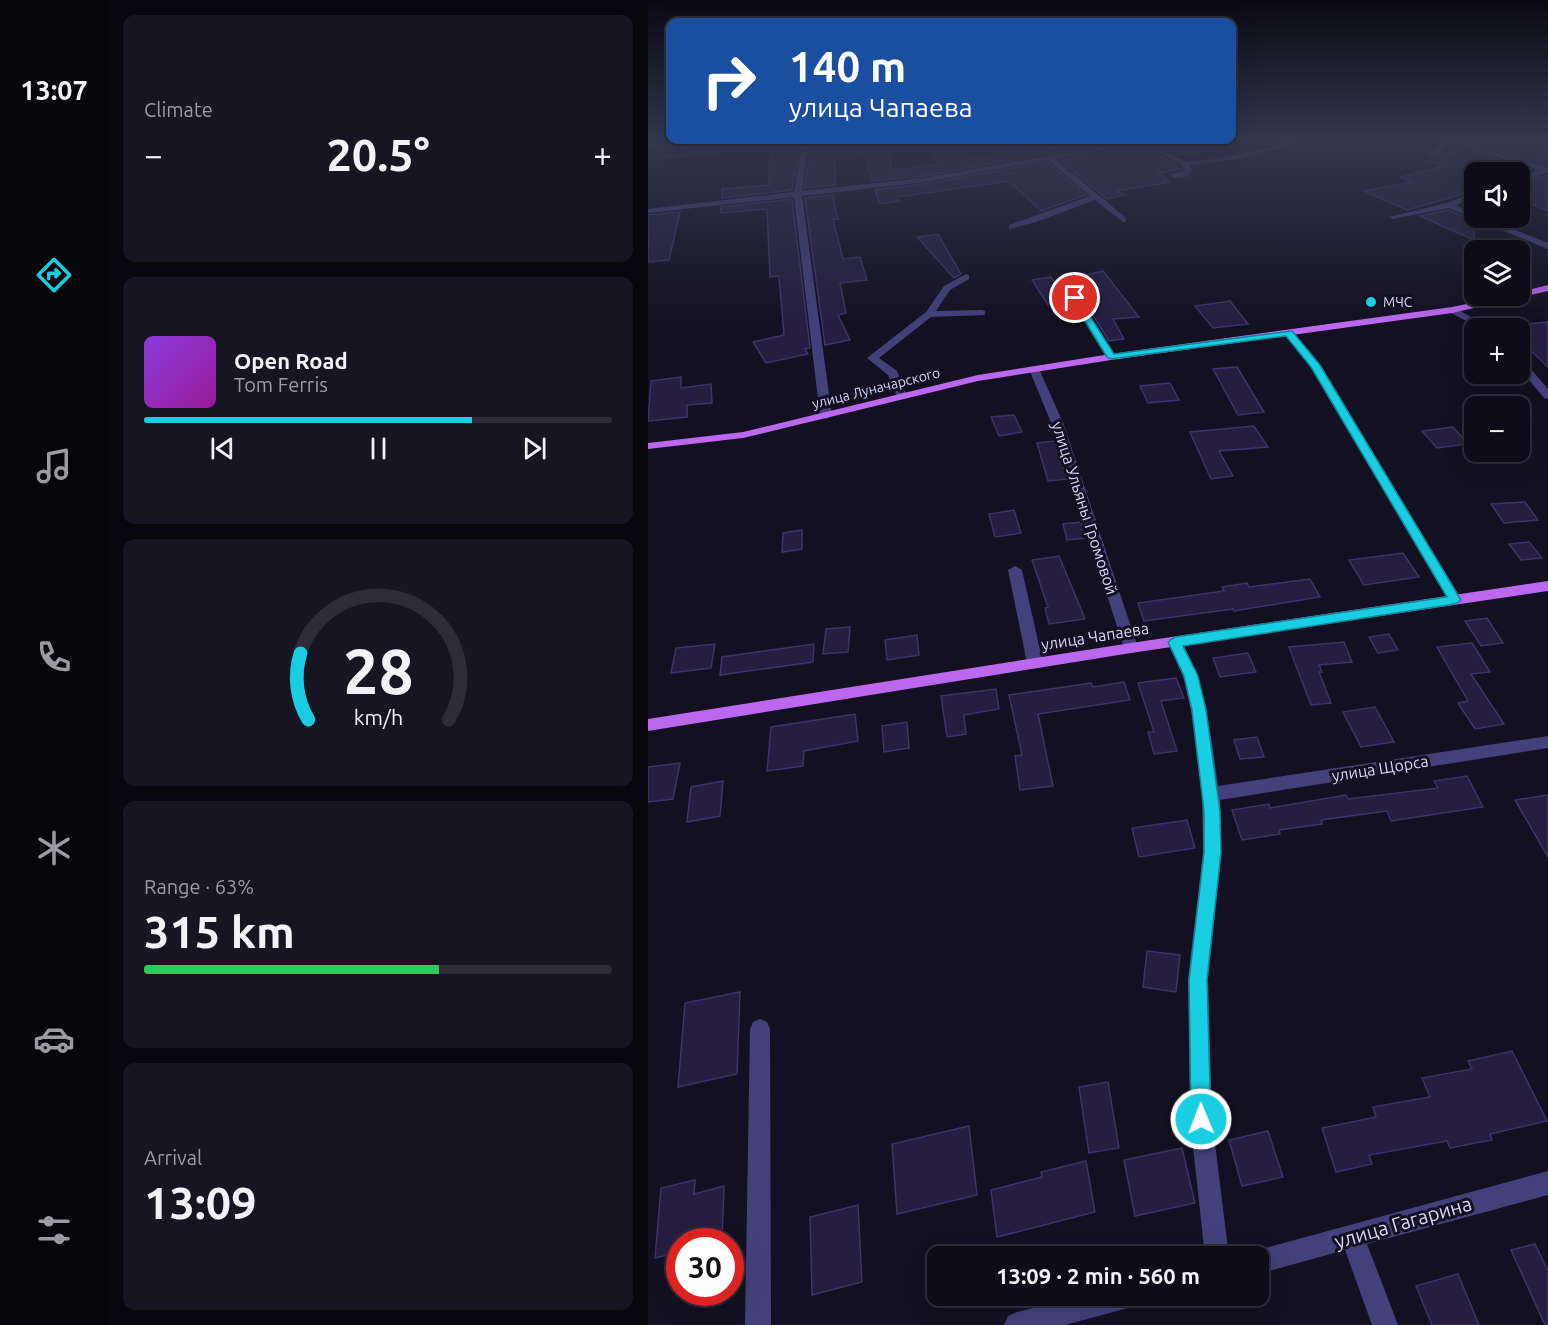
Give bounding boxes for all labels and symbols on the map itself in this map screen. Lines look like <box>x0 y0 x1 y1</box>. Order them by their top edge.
pin <box>1049 272 1100 323</box>
place label: МЧС <box>1383 294 1413 310</box>
marker: МЧС <box>1364 295 1378 309</box>
street label: улица Луначарского <box>810 364 942 412</box>
street label: улица Ульяны Громовой <box>1048 419 1122 597</box>
street label: улица Чапаева <box>1040 619 1150 653</box>
street label: улица Щорса <box>1330 751 1430 785</box>
position arrow <box>1169 1087 1233 1151</box>
street label: улица Гагарина <box>1332 1191 1474 1253</box>
speed limit sign: 30 <box>666 1228 744 1306</box>

